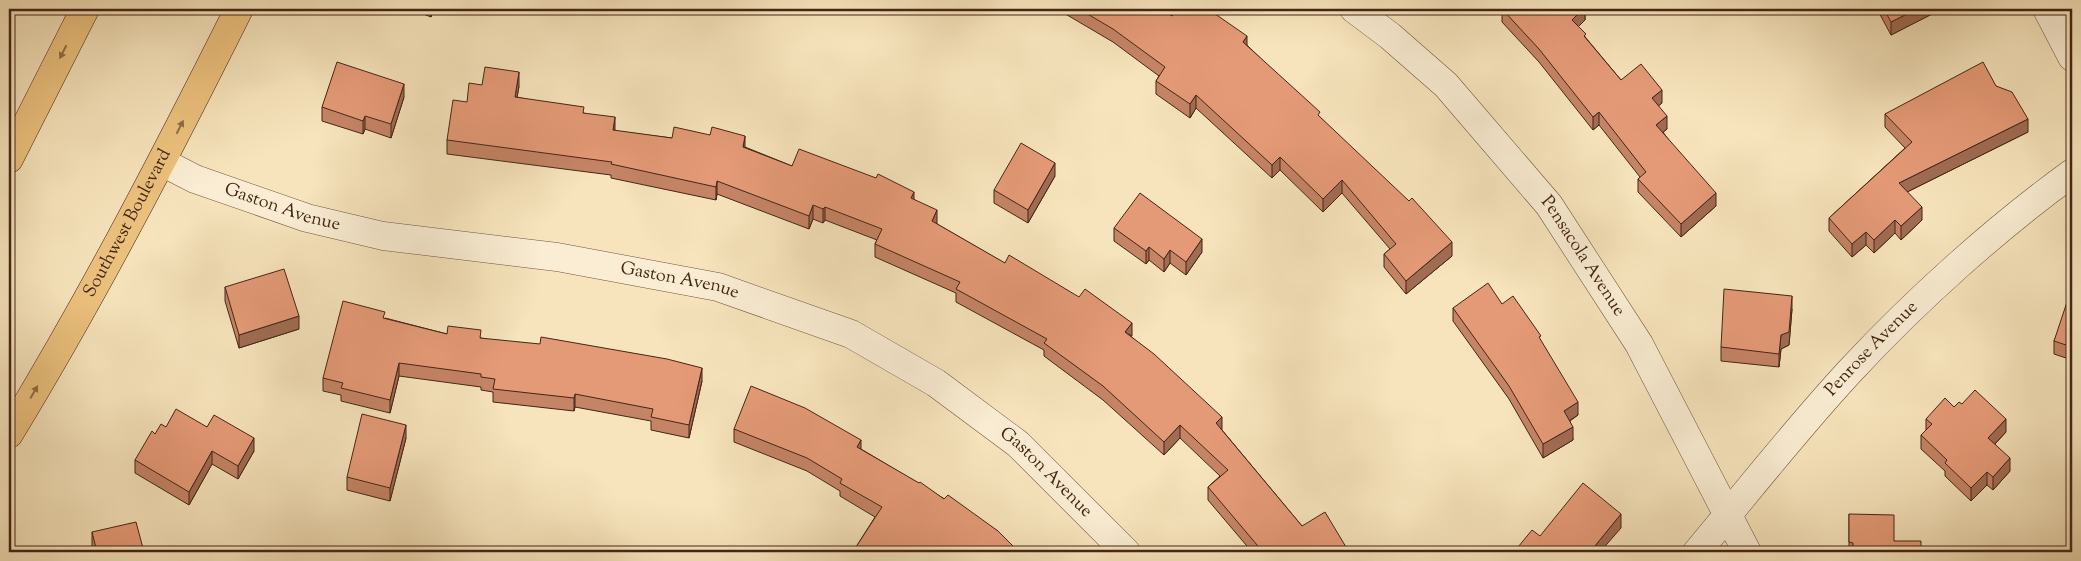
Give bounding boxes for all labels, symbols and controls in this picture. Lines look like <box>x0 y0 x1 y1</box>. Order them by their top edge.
one-way arrow <box>59 45 67 59</box>
one-way arrow <box>176 120 184 134</box>
street label: Southwest Boulevard <box>78 145 179 302</box>
street label: Gaston Avenue <box>220 177 343 238</box>
street label: Pensacola Avenue <box>1534 190 1631 322</box>
street label: Gaston Avenue <box>618 256 743 306</box>
street label: Penrose Avenue <box>1819 295 1924 403</box>
one-way arrow <box>29 385 38 398</box>
street label: Gaston Avenue <box>994 421 1098 524</box>

